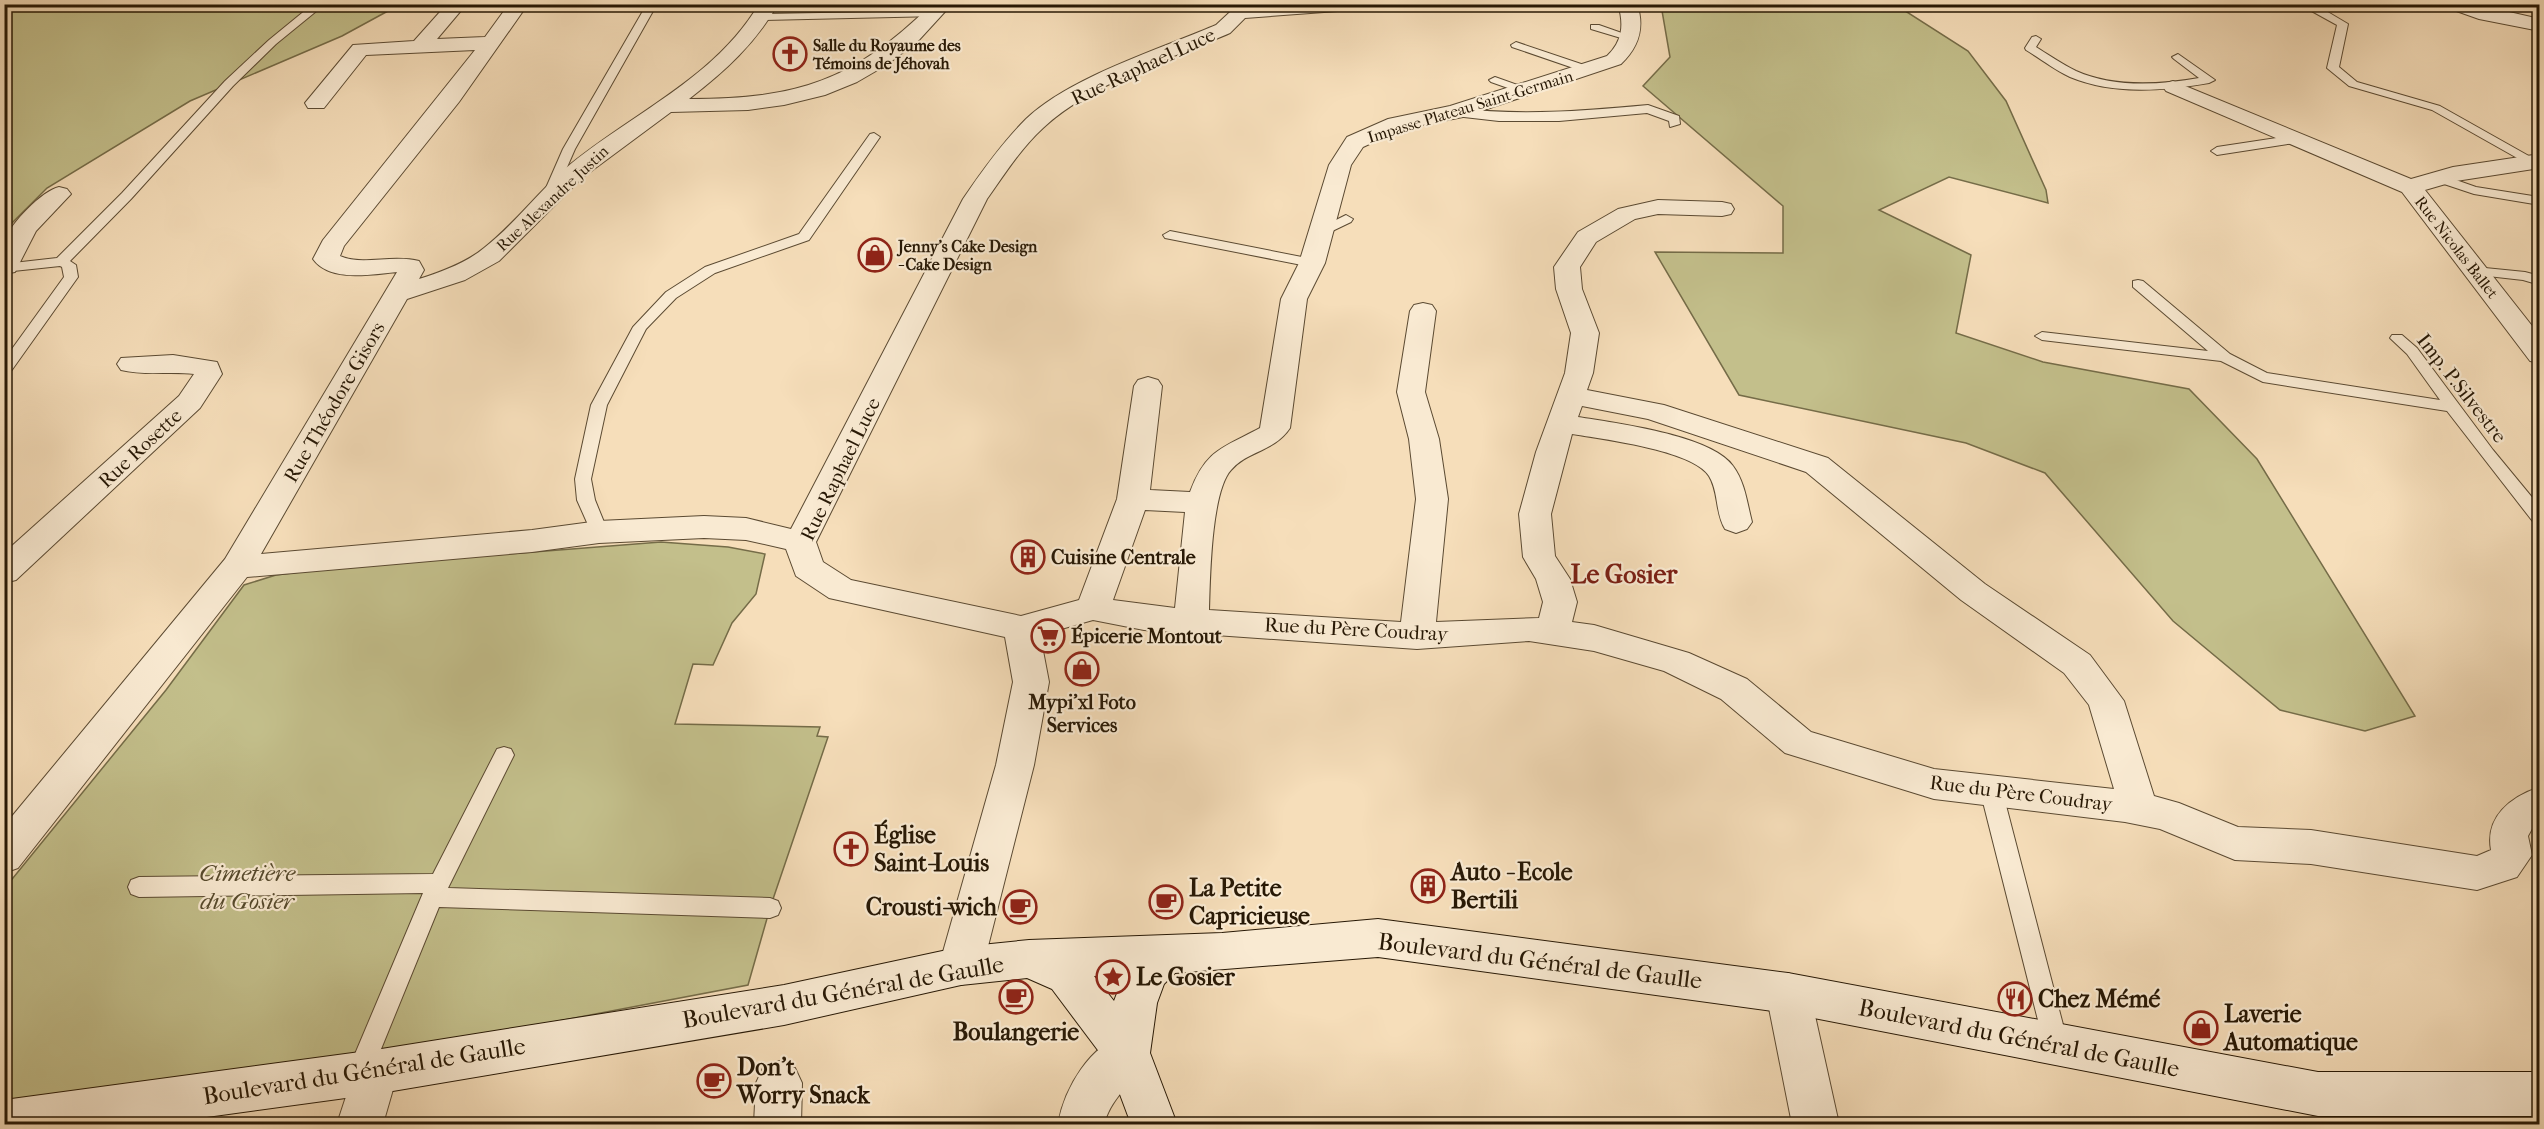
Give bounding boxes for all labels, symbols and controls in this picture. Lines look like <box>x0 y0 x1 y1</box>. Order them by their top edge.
street label: Rue Raphael Luce <box>1067 23 1219 110</box>
church icon: Salle du Royaume des Témoins de Jéhovah <box>772 36 808 72</box>
place label: Salle du Royaume des Témoins de Jéhovah <box>812 36 961 74</box>
street label: Impasse Plateau Saint-Germain <box>1365 66 1576 147</box>
street label: Rue Alexandre Justin <box>492 141 613 255</box>
street label: Rue Nicolas Ballet <box>2411 192 2503 302</box>
shop icon: Jenny's Cake Design - Cake Design <box>857 237 893 273</box>
place label: Jenny's Cake Design - Cake Design <box>896 237 1038 275</box>
street label: Rue Théodore Gisors <box>279 318 390 487</box>
street label: Imp. P.Silvestre <box>2412 329 2511 447</box>
street label: Rue Raphael Luce <box>796 394 885 545</box>
street label: Rue Rosette <box>94 404 187 493</box>
building icon: Cuisine Centrale <box>1010 539 1046 575</box>
place label: Cuisine Centrale <box>1051 546 1196 569</box>
district label: Le Gosier <box>1571 559 1678 590</box>
street label: Rue du Père Coudray <box>1264 613 1450 646</box>
supermarket icon: Épicerie Montout <box>1030 618 1066 654</box>
place label: Épicerie Montout <box>1071 623 1223 648</box>
shop icon: Mypi'xl Foto Services <box>1064 651 1100 687</box>
place label: Mypi'xl Foto Services <box>1027 691 1136 737</box>
street label: Rue du Père Coudray <box>1928 771 2115 816</box>
place label: Église Saint-Louis <box>874 819 989 877</box>
church icon: Église Saint-Louis <box>833 831 869 867</box>
place label: Auto - Ecole Bertili <box>1449 858 1573 914</box>
park label: Cimetière du Gosier <box>199 859 296 915</box>
building icon: Auto - Ecole Bertili <box>1410 868 1446 904</box>
place label: La Petite Capricieuse <box>1189 874 1310 930</box>
cafe icon: La Petite Capricieuse <box>1148 884 1184 920</box>
cafe icon: Crousti-wich <box>1002 889 1038 925</box>
place label: Crousti-wich <box>866 893 998 921</box>
street label: Boulevard du Général de Gaulle <box>1376 927 1704 995</box>
street label: Boulevard du Général de Gaulle <box>680 950 1006 1034</box>
place icon: Le Gosier <box>1095 959 1131 995</box>
place label: Le Gosier <box>1136 963 1235 991</box>
cafe icon: Boulangerie <box>998 979 1034 1015</box>
restaurant icon: Chez Mémé <box>1997 981 2033 1017</box>
place label: Chez Mémé <box>2038 985 2161 1013</box>
street label: Boulevard du Général de Gaulle <box>1856 993 2182 1083</box>
place label: Laverie Automatique <box>2222 1000 2358 1056</box>
shop icon: Laverie Automatique <box>2183 1010 2219 1046</box>
place label: Boulangerie <box>953 1018 1079 1046</box>
street label: Boulevard du Général de Gaulle <box>201 1032 527 1110</box>
place label: Don't Worry Snack <box>736 1053 870 1109</box>
cafe icon: Don't Worry Snack <box>696 1063 732 1099</box>

